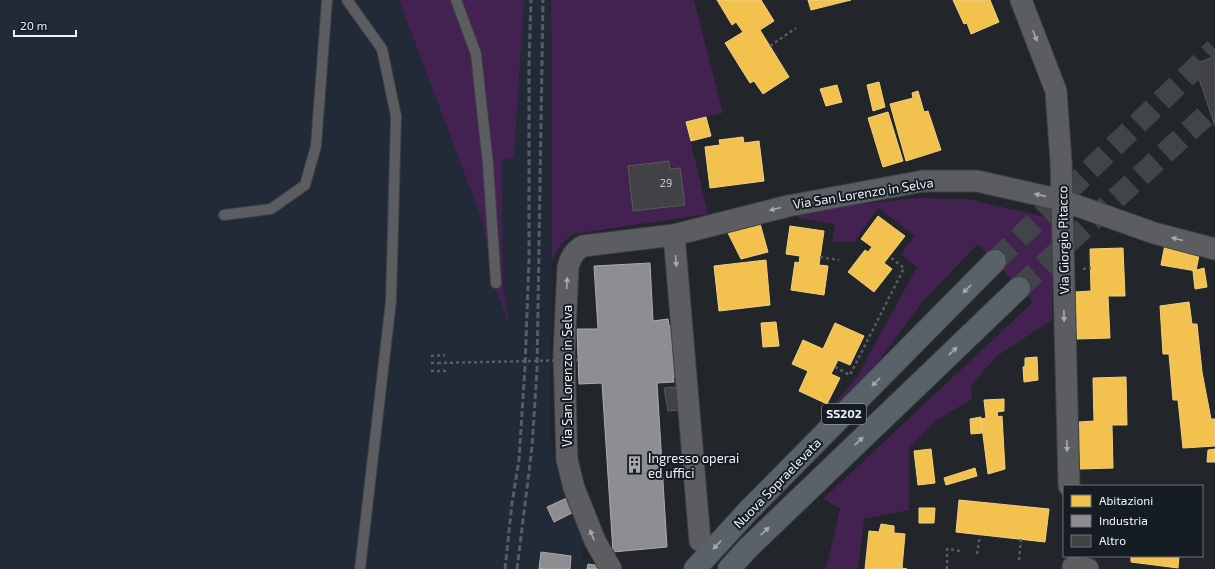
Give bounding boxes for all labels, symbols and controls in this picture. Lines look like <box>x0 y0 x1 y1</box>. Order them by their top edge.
scale bar <box>14 12 76 38</box>
text: 20 m <box>20 18 47 32</box>
one-way arrow <box>1033 31 1039 43</box>
street label: Via San Lorenzo in Selva <box>792 174 934 212</box>
house number: 29 <box>660 176 672 189</box>
street label: Via Giorgio Pitacco <box>1054 185 1072 295</box>
one-way arrow <box>1034 192 1046 198</box>
one-way arrow <box>768 206 780 212</box>
one-way arrow <box>1171 236 1184 242</box>
one-way arrow <box>673 255 679 267</box>
one-way arrow <box>564 277 571 289</box>
one-way arrow <box>962 284 972 294</box>
street label: Via San Lorenzo in Selva <box>559 305 575 447</box>
one-way arrow <box>1061 310 1067 323</box>
one-way arrow <box>948 346 958 356</box>
one-way arrow <box>871 377 881 387</box>
road number: SS202 <box>822 404 866 424</box>
street label: Nuova Sopraelevata <box>730 435 824 531</box>
one-way arrow <box>854 436 864 446</box>
one-way arrow <box>1064 440 1070 453</box>
place label: Ingresso operai ed uffici <box>648 450 739 481</box>
building icon: Ingresso operai ed uffici <box>625 455 645 475</box>
legend <box>1063 485 1203 557</box>
text: Abitazioni <box>1099 493 1153 507</box>
text: Industria <box>1099 513 1148 527</box>
one-way arrow <box>761 527 770 536</box>
one-way arrow <box>589 528 595 540</box>
text: Altro <box>1099 533 1126 547</box>
one-way arrow <box>712 540 722 550</box>

